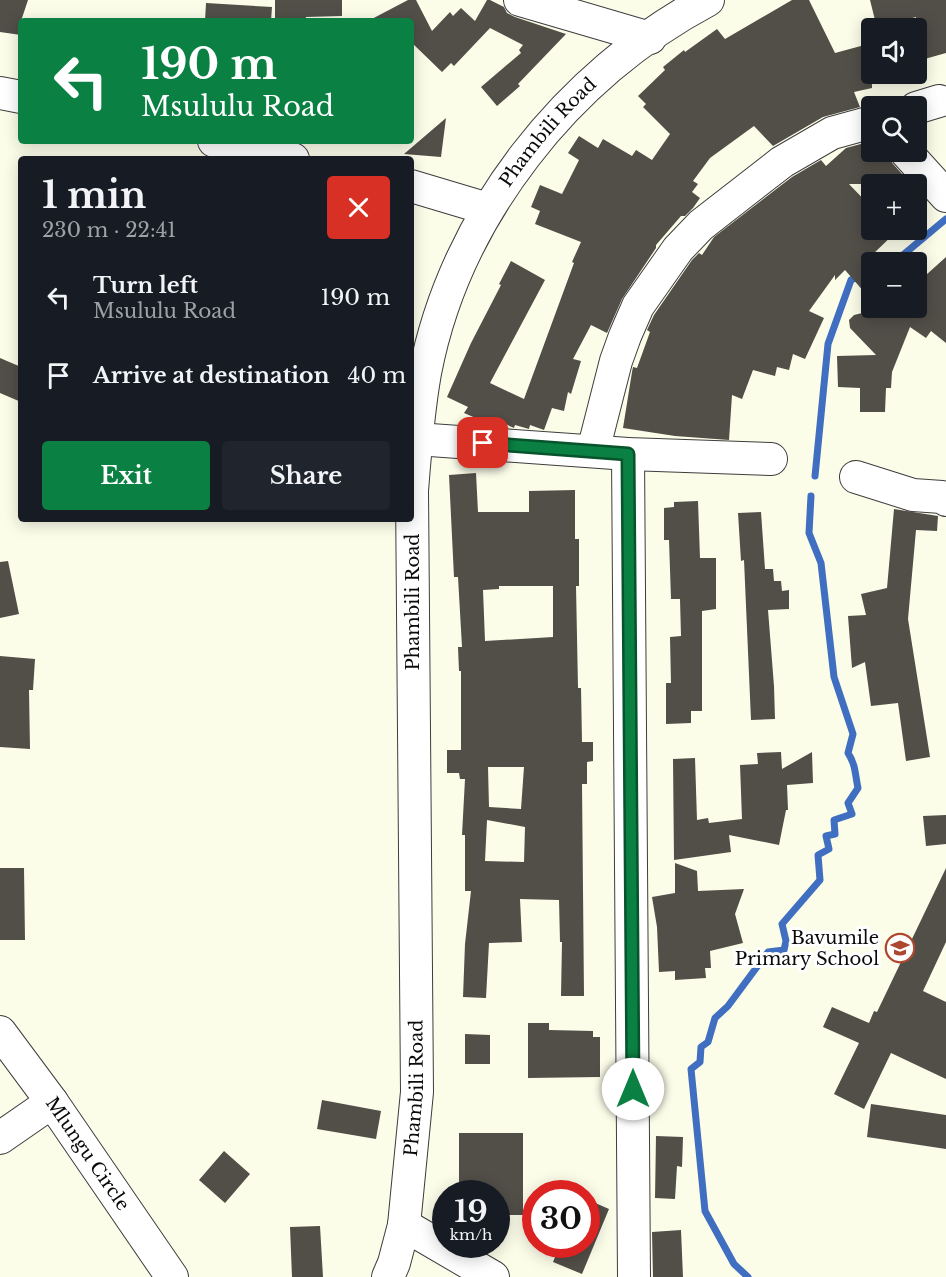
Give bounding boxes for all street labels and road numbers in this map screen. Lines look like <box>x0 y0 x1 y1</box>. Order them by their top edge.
street label: Phambili Road <box>495 73 601 191</box>
street label: Phambili Road <box>402 534 424 671</box>
street label: Phambili Road <box>400 1020 428 1157</box>
street label: Mlungu Circle <box>41 1093 134 1215</box>

